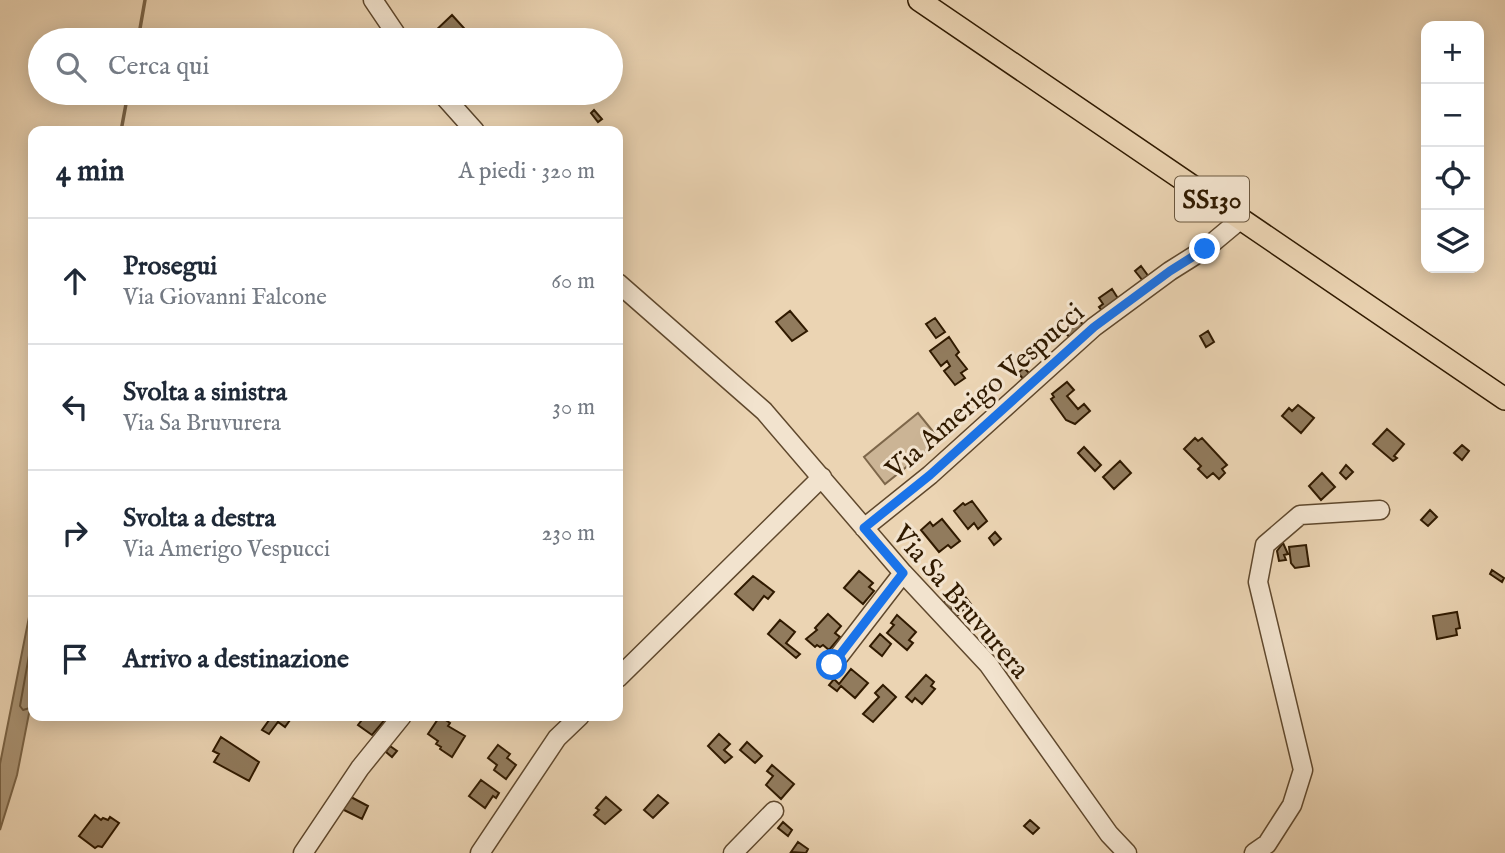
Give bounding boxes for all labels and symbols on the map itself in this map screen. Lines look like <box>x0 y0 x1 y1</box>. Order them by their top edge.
road number: SS130 <box>1175 176 1249 222</box>
route end <box>1189 233 1220 264</box>
street label: Via Amerigo Vespucci <box>878 296 1092 488</box>
street label: Via Sa Bruvurera <box>883 518 1037 687</box>
route start <box>816 649 847 680</box>

